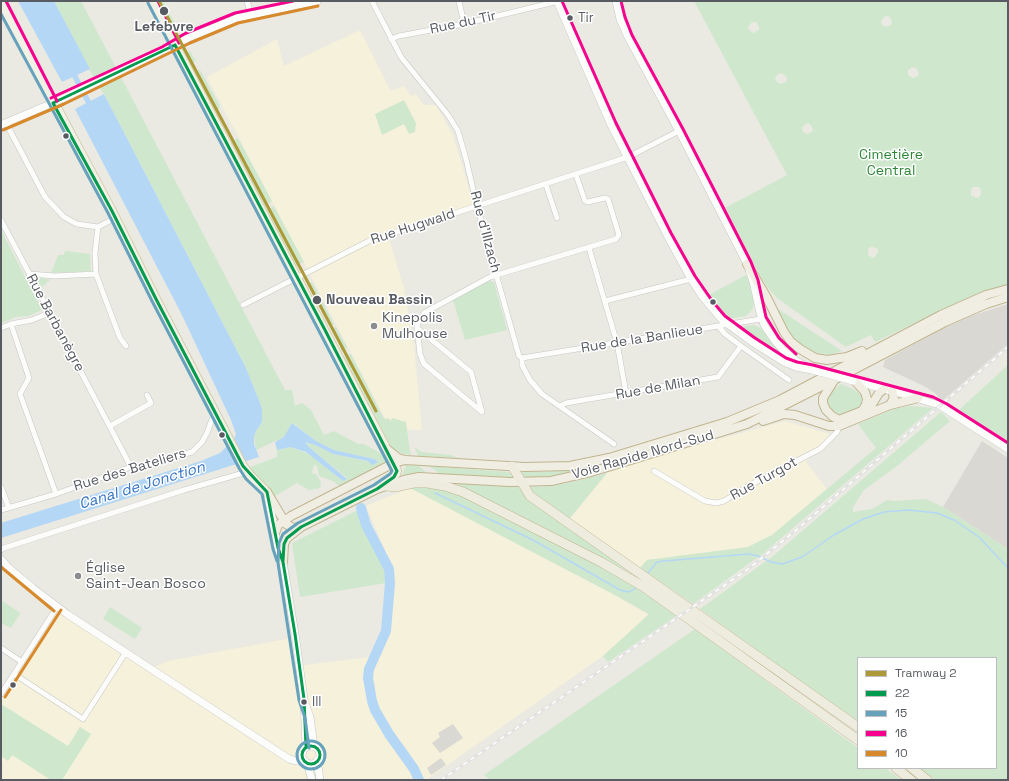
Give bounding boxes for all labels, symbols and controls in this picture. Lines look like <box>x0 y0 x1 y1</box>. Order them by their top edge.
marker: Lefebvre <box>158 5 170 17</box>
street label: Rue du Tir <box>428 8 498 38</box>
place label: Tir <box>578 10 594 26</box>
marker: Tir <box>565 13 575 23</box>
place label: Lefebvre <box>134 19 194 35</box>
unlabelled marker <box>61 131 71 141</box>
park label: Cimetière Central <box>859 147 923 180</box>
street label: Rue d'Illzach <box>466 189 504 275</box>
street label: Rue Hugwald <box>369 205 457 249</box>
street label: Rue Barbanègre <box>22 271 88 375</box>
place label: Nouveau Bassin <box>326 292 433 308</box>
marker: Nouveau Bassin <box>311 294 323 306</box>
unlabelled marker <box>708 297 718 307</box>
place label: Kinepolis Mulhouse <box>382 310 448 342</box>
marker: Kinepolis Mulhouse <box>369 321 379 331</box>
street label: Rue de la Banlieue <box>580 321 704 357</box>
street label: Rue de Milan <box>614 372 702 404</box>
street label: Voie Rapide Nord-Sud <box>570 427 716 483</box>
unlabelled marker <box>217 430 227 440</box>
street label: Rue des Bateliers <box>72 445 188 495</box>
street label: Rue Turgot <box>728 454 800 504</box>
water label: Canal de Jonction <box>77 458 207 514</box>
place label: Église Saint-Jean Bosco <box>86 560 206 592</box>
marker: Église Saint-Jean Bosco <box>73 571 83 581</box>
legend <box>857 657 997 769</box>
text: Tramway 2 <box>895 665 957 681</box>
unlabelled marker <box>8 680 18 690</box>
text: 22 <box>895 685 909 701</box>
place label: Ill <box>312 694 322 710</box>
marker: Ill <box>299 697 309 707</box>
text: 15 <box>895 705 907 721</box>
text: 16 <box>895 725 907 741</box>
text: 10 <box>895 745 908 761</box>

